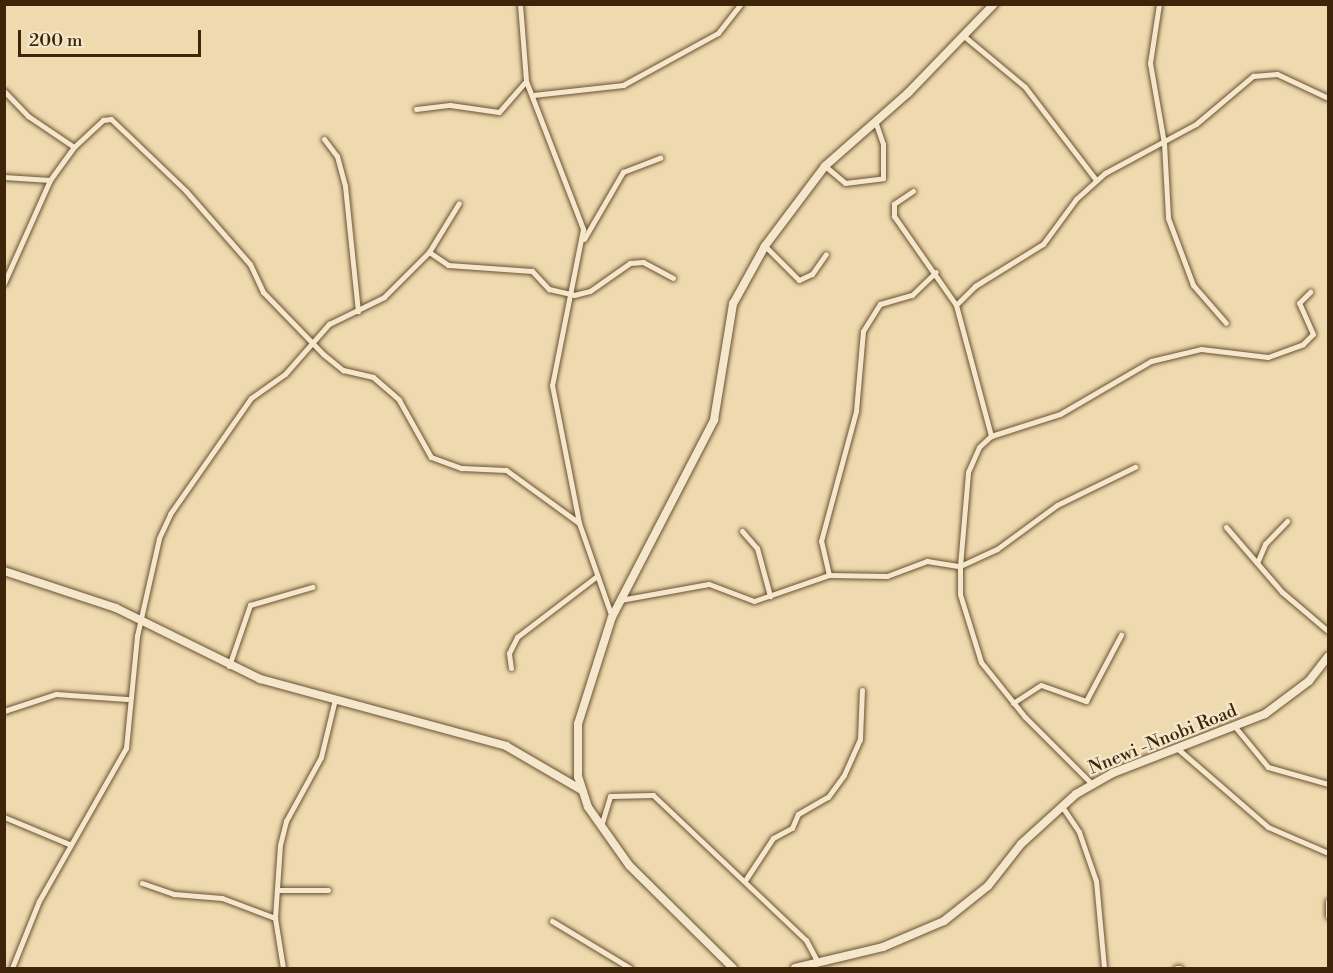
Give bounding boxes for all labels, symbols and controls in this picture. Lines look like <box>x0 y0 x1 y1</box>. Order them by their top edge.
scale bar <box>21 18 204 56</box>
text: 200 m <box>29 29 83 52</box>
street label: Nnewi -Nnobi Road <box>1086 700 1240 780</box>

